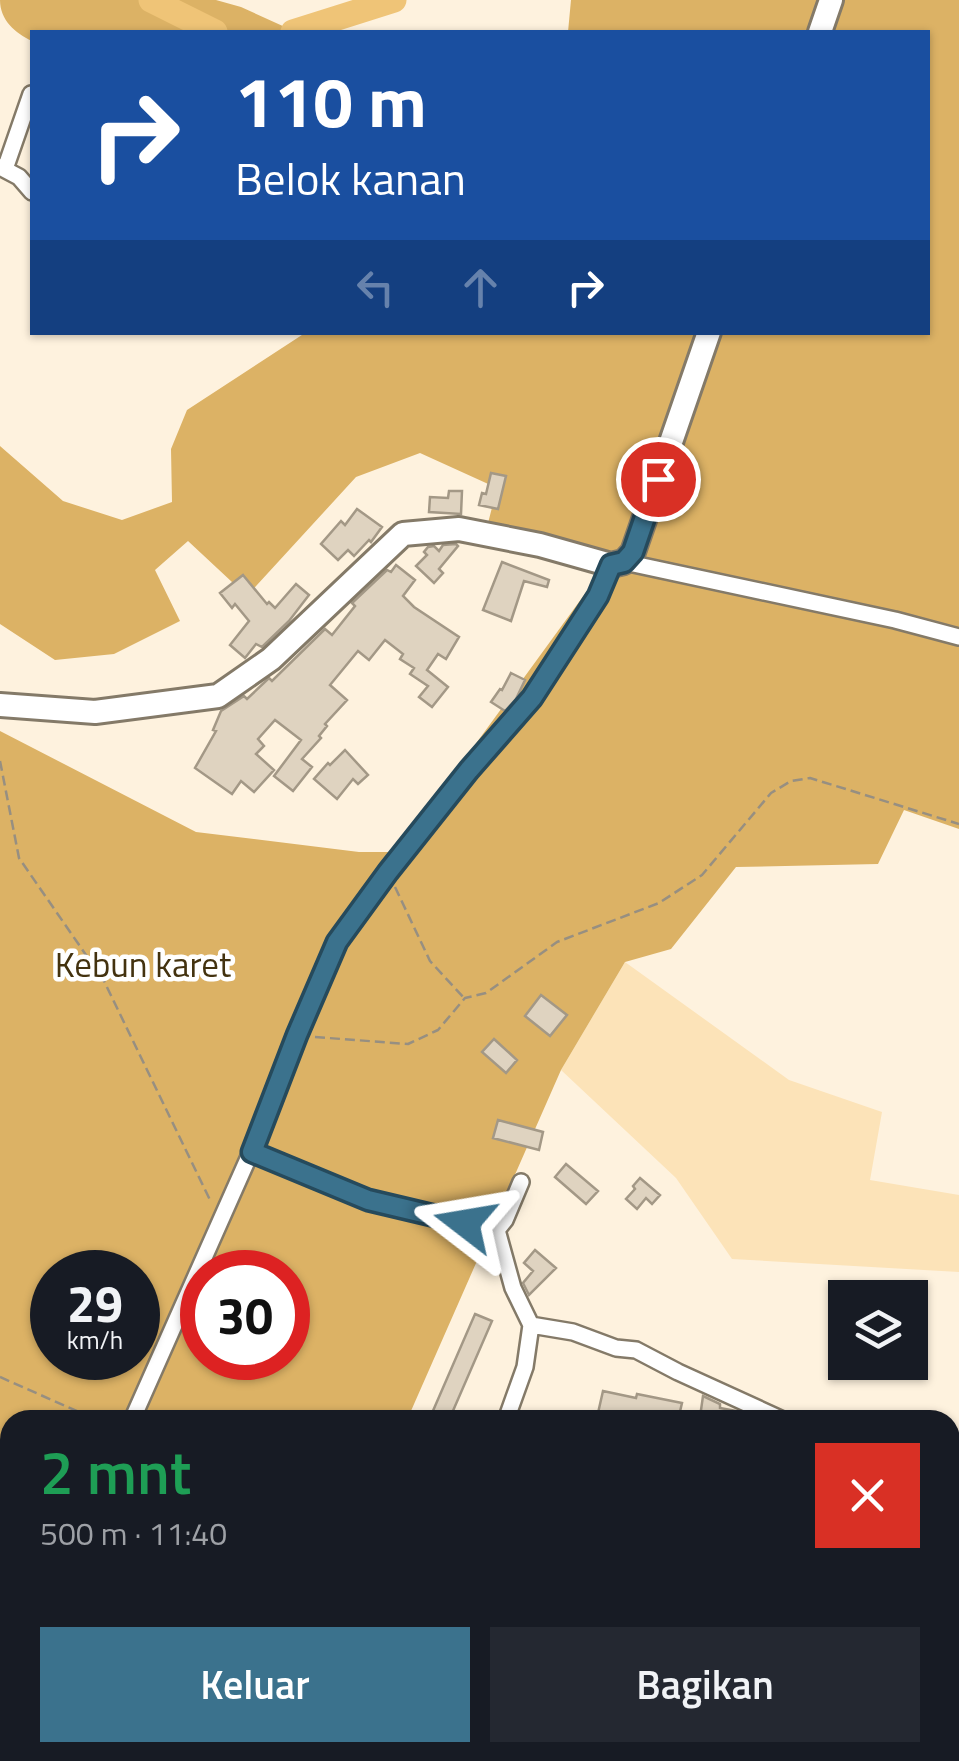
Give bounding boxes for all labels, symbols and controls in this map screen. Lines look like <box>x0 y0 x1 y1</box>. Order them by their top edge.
text: 110 m <box>235 48 427 154</box>
icon: right <box>70 70 200 200</box>
text: Belok kanan <box>235 144 466 212</box>
icon: left <box>348 260 403 315</box>
icon: ahead <box>453 260 508 315</box>
icon: right <box>558 260 613 315</box>
pin <box>616 437 701 522</box>
icon: arrive <box>631 452 686 507</box>
park label: Kebun karet <box>55 937 231 991</box>
position arrow <box>413 1171 517 1275</box>
speed limit sign: 30 <box>180 1250 310 1380</box>
text: 29 <box>67 1265 123 1341</box>
map controls <box>828 1280 928 1380</box>
button: layers <box>828 1280 928 1380</box>
text: km/h <box>67 1321 123 1359</box>
text: 2 mnt <box>40 1426 191 1517</box>
button: close <box>815 1443 920 1548</box>
text: 500 m · 11:40 <box>40 1509 227 1557</box>
button: Keluar <box>40 1627 470 1742</box>
button: Bagikan <box>490 1627 920 1742</box>

